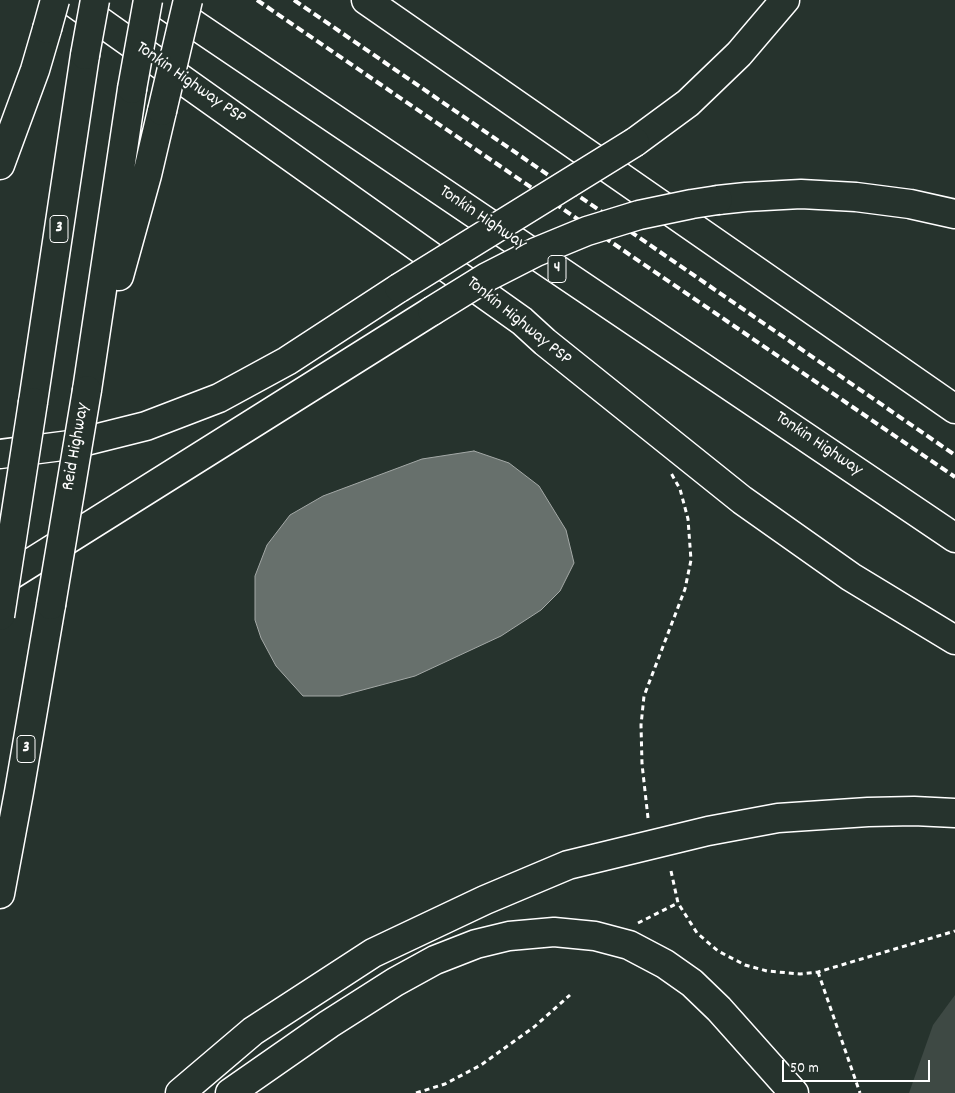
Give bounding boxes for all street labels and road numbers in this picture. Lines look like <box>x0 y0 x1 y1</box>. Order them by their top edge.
street label: Tonkin Highway PSP <box>131 38 249 130</box>
street label: Tonkin Highway <box>434 182 530 256</box>
road number: 3 <box>50 215 68 242</box>
road number: 4 <box>548 255 566 282</box>
street label: Tonkin Highway PSP <box>461 273 575 371</box>
street label: Reid Highway <box>59 402 95 492</box>
street label: Tonkin Highway <box>770 408 866 482</box>
road number: 3 <box>17 736 35 762</box>

